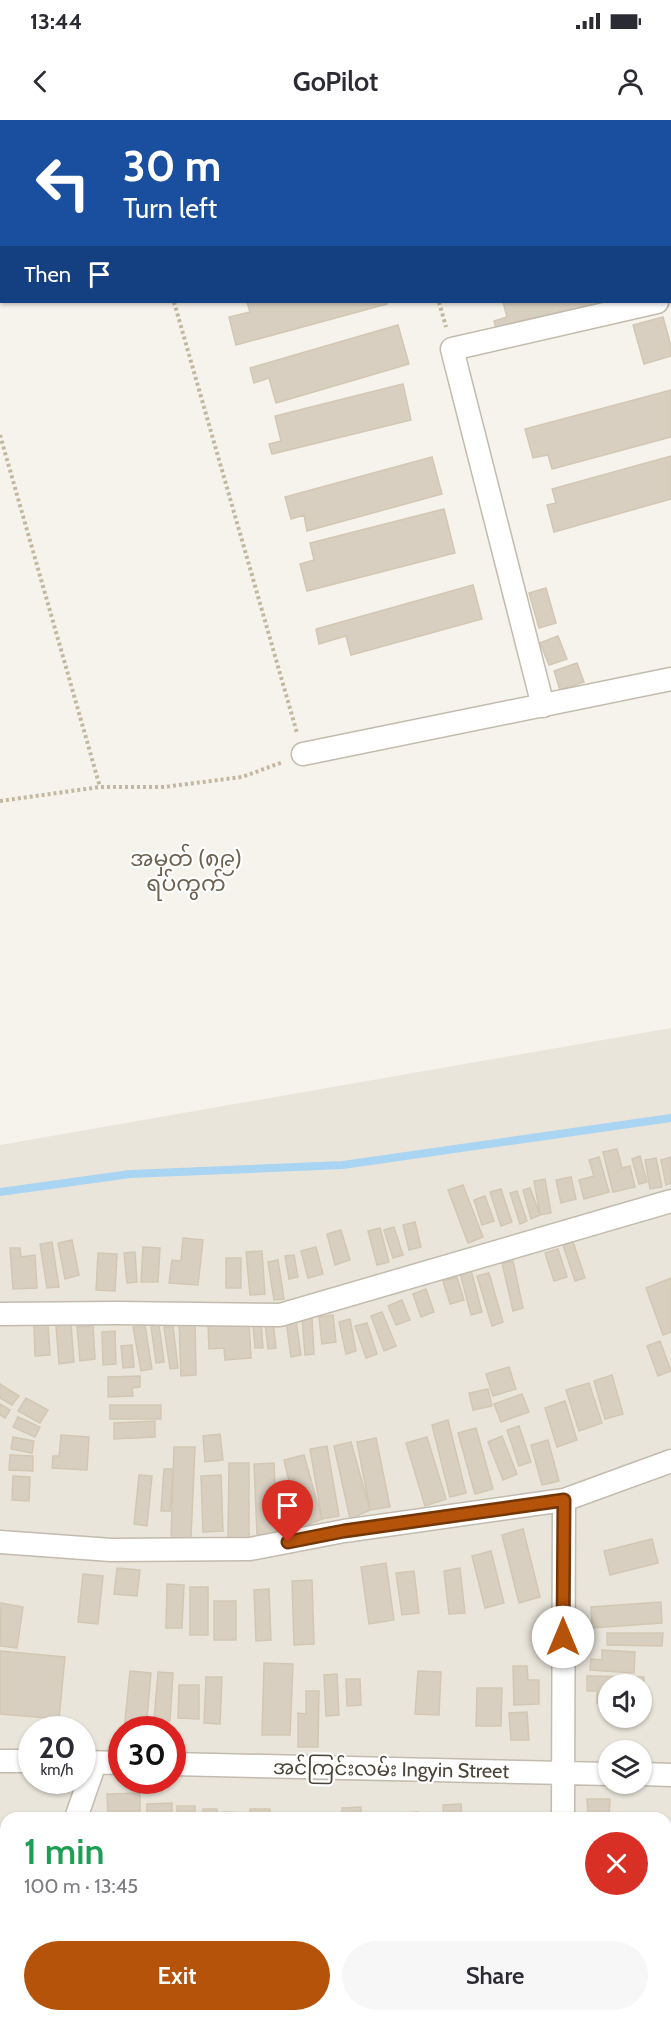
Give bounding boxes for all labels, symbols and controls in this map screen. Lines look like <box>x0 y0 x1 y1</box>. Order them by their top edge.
text: 13:44 <box>30 8 82 35</box>
icon: back <box>24 65 57 98</box>
text: GoPilot <box>293 65 378 98</box>
icon: person <box>614 65 647 98</box>
text: 30 m <box>123 140 221 192</box>
icon: left <box>24 144 102 222</box>
text: Turn left <box>123 192 217 225</box>
icon: arrive <box>83 258 116 291</box>
text: Then <box>24 261 71 288</box>
district label: အမှတ် (၈၉) ရပ်ကွက် <box>130 843 242 901</box>
pin <box>262 1480 313 1542</box>
icon: arrive <box>271 1489 304 1522</box>
position arrow <box>531 1605 595 1669</box>
map controls <box>598 1674 652 1794</box>
button: sound <box>598 1674 652 1728</box>
speed limit sign: 30 <box>108 1716 186 1794</box>
text: 20 <box>38 1729 76 1766</box>
button: layers <box>598 1740 652 1794</box>
street label: အင်ကြင်းလမ်း Ingyin Street <box>273 1753 510 1787</box>
text: km/h <box>41 1761 73 1779</box>
text: 1 min <box>24 1829 104 1873</box>
button: close <box>585 1832 648 1895</box>
text: 100 m · 13:45 <box>24 1874 138 1898</box>
button: Exit <box>24 1941 330 2010</box>
button: Share <box>342 1941 648 2010</box>

